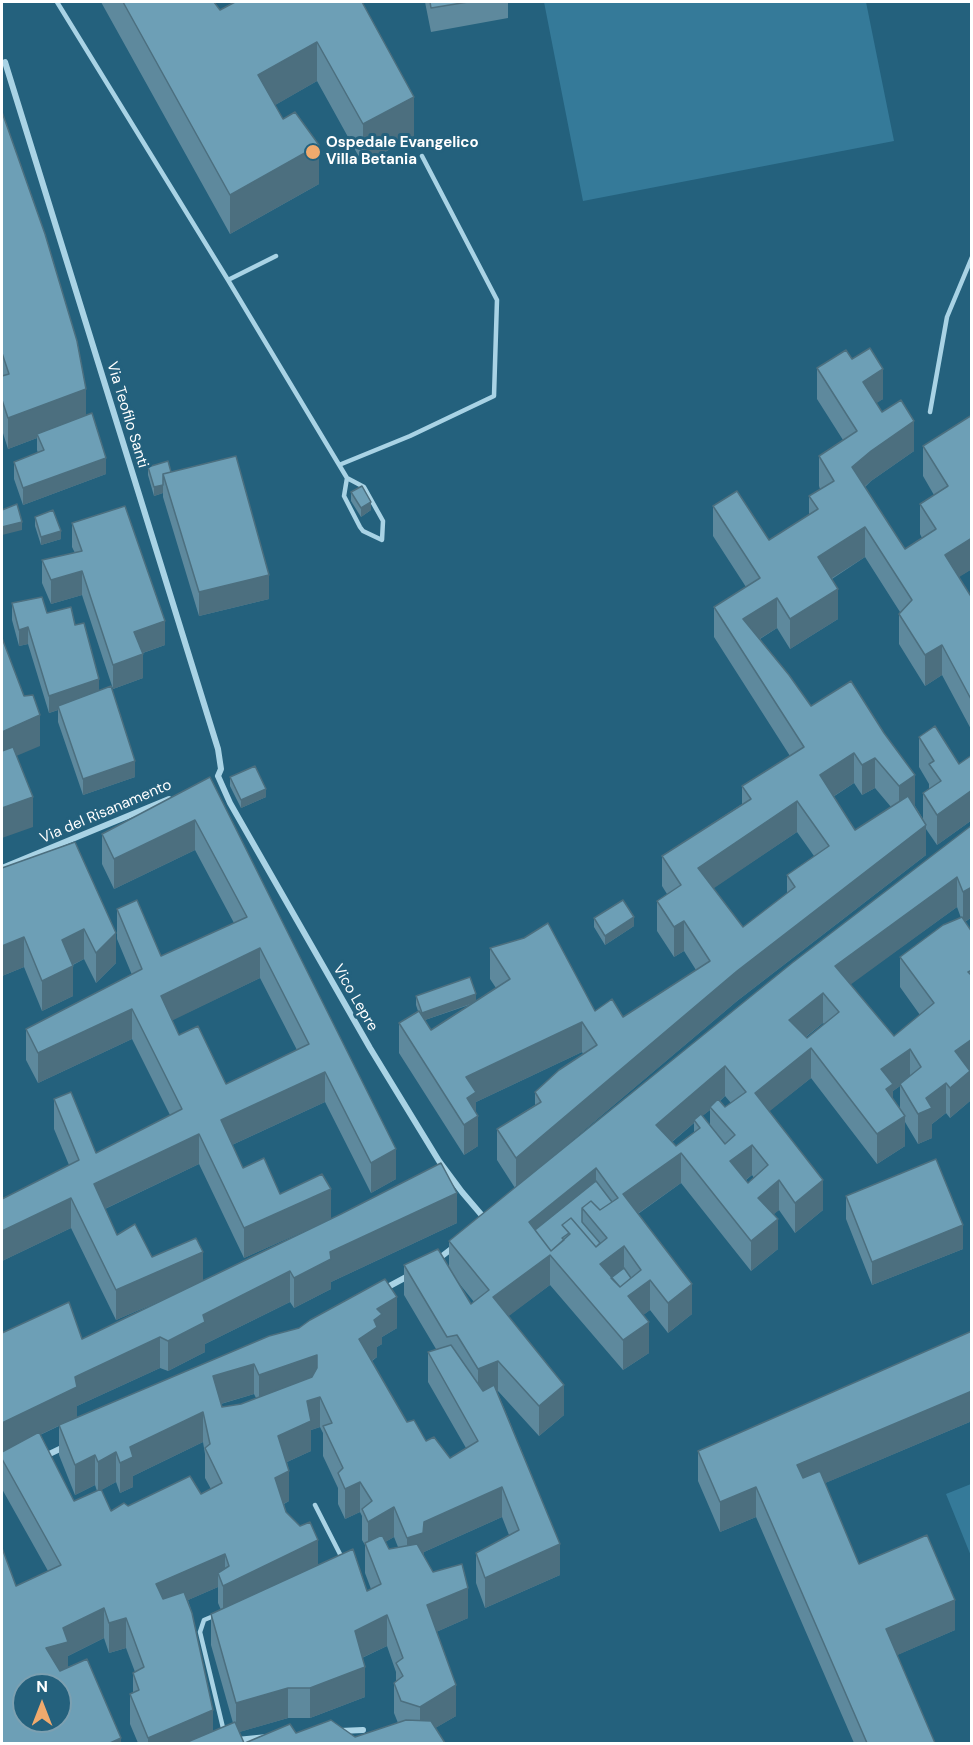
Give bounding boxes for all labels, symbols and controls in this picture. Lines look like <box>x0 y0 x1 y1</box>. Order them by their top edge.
place label: Ospedale Evangelico Villa Betania <box>326 134 479 169</box>
marker: Ospedale Evangelico Villa Betania <box>304 143 322 161</box>
street label: Via Teofilo Santi <box>102 360 152 470</box>
street label: Via del Risanamento <box>38 776 174 848</box>
street label: Vico Lepre <box>329 961 381 1035</box>
north arrow <box>12 1673 72 1733</box>
text: N <box>36 1676 48 1697</box>

